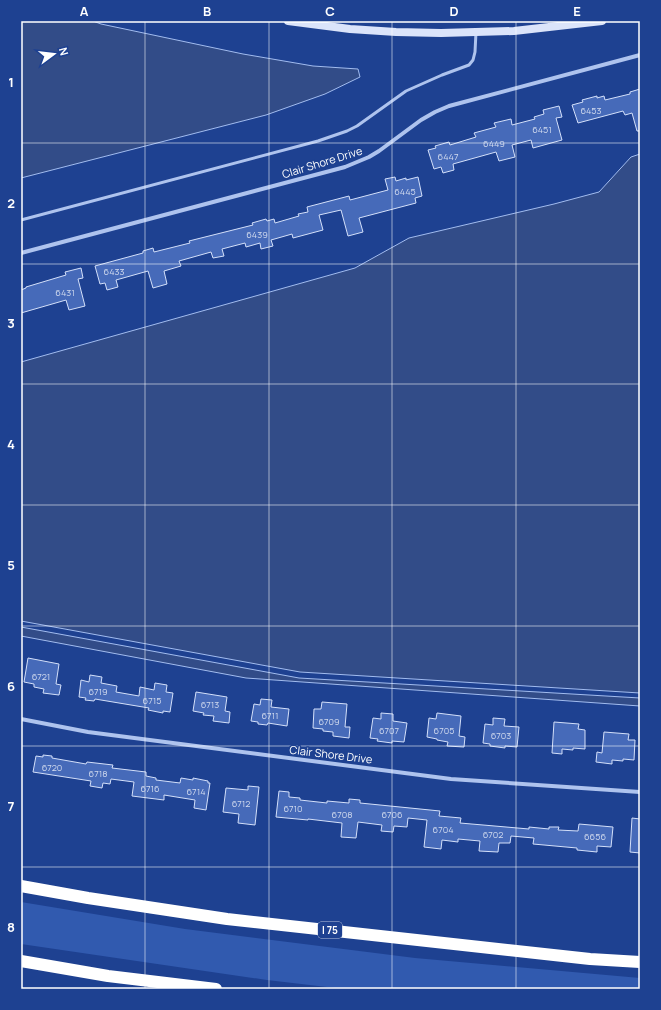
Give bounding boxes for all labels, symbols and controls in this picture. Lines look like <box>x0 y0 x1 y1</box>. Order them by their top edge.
text: A <box>80 2 89 20</box>
text: B <box>203 2 211 20</box>
text: C <box>325 2 335 20</box>
text: D <box>449 2 459 20</box>
text: E <box>573 2 581 20</box>
north arrow <box>34 34 74 74</box>
text: N <box>56 46 72 57</box>
text: 1 <box>8 73 14 91</box>
house number: 6453 <box>580 104 602 117</box>
house number: 6451 <box>532 123 552 136</box>
house number: 6449 <box>483 137 505 150</box>
street label: Clair Shore Drive <box>280 142 365 181</box>
house number: 6447 <box>438 150 459 163</box>
house number: 6445 <box>394 185 416 198</box>
text: 2 <box>7 194 15 212</box>
house number: 6439 <box>246 228 268 241</box>
house number: 6433 <box>104 265 124 278</box>
house number: 6431 <box>55 286 75 299</box>
text: 3 <box>7 314 15 332</box>
text: 4 <box>7 435 15 453</box>
text: 5 <box>7 556 15 574</box>
house number: 6721 <box>32 670 50 683</box>
text: 6 <box>7 677 15 695</box>
house number: 6719 <box>88 685 108 698</box>
house number: 6715 <box>143 694 161 707</box>
house number: 6713 <box>201 698 219 711</box>
house number: 6711 <box>261 709 279 722</box>
house number: 6709 <box>318 715 340 728</box>
house number: 6707 <box>379 724 400 737</box>
house number: 6705 <box>434 724 454 737</box>
house number: 6703 <box>491 729 511 742</box>
street label: Clair Shore Drive <box>289 741 374 767</box>
house number: 6720 <box>42 761 62 774</box>
house number: 6718 <box>89 767 107 780</box>
house number: 6716 <box>140 782 160 795</box>
house number: 6714 <box>187 785 205 798</box>
text: 7 <box>8 797 15 815</box>
house number: 6712 <box>232 797 250 810</box>
house number: 6710 <box>283 802 303 815</box>
house number: 6708 <box>332 808 352 821</box>
house number: 6706 <box>381 808 403 821</box>
house number: 6704 <box>433 823 453 836</box>
house number: 6702 <box>483 828 503 841</box>
house number: 6656 <box>584 830 606 843</box>
text: 8 <box>7 918 15 936</box>
road number: I 75 <box>318 922 342 938</box>

